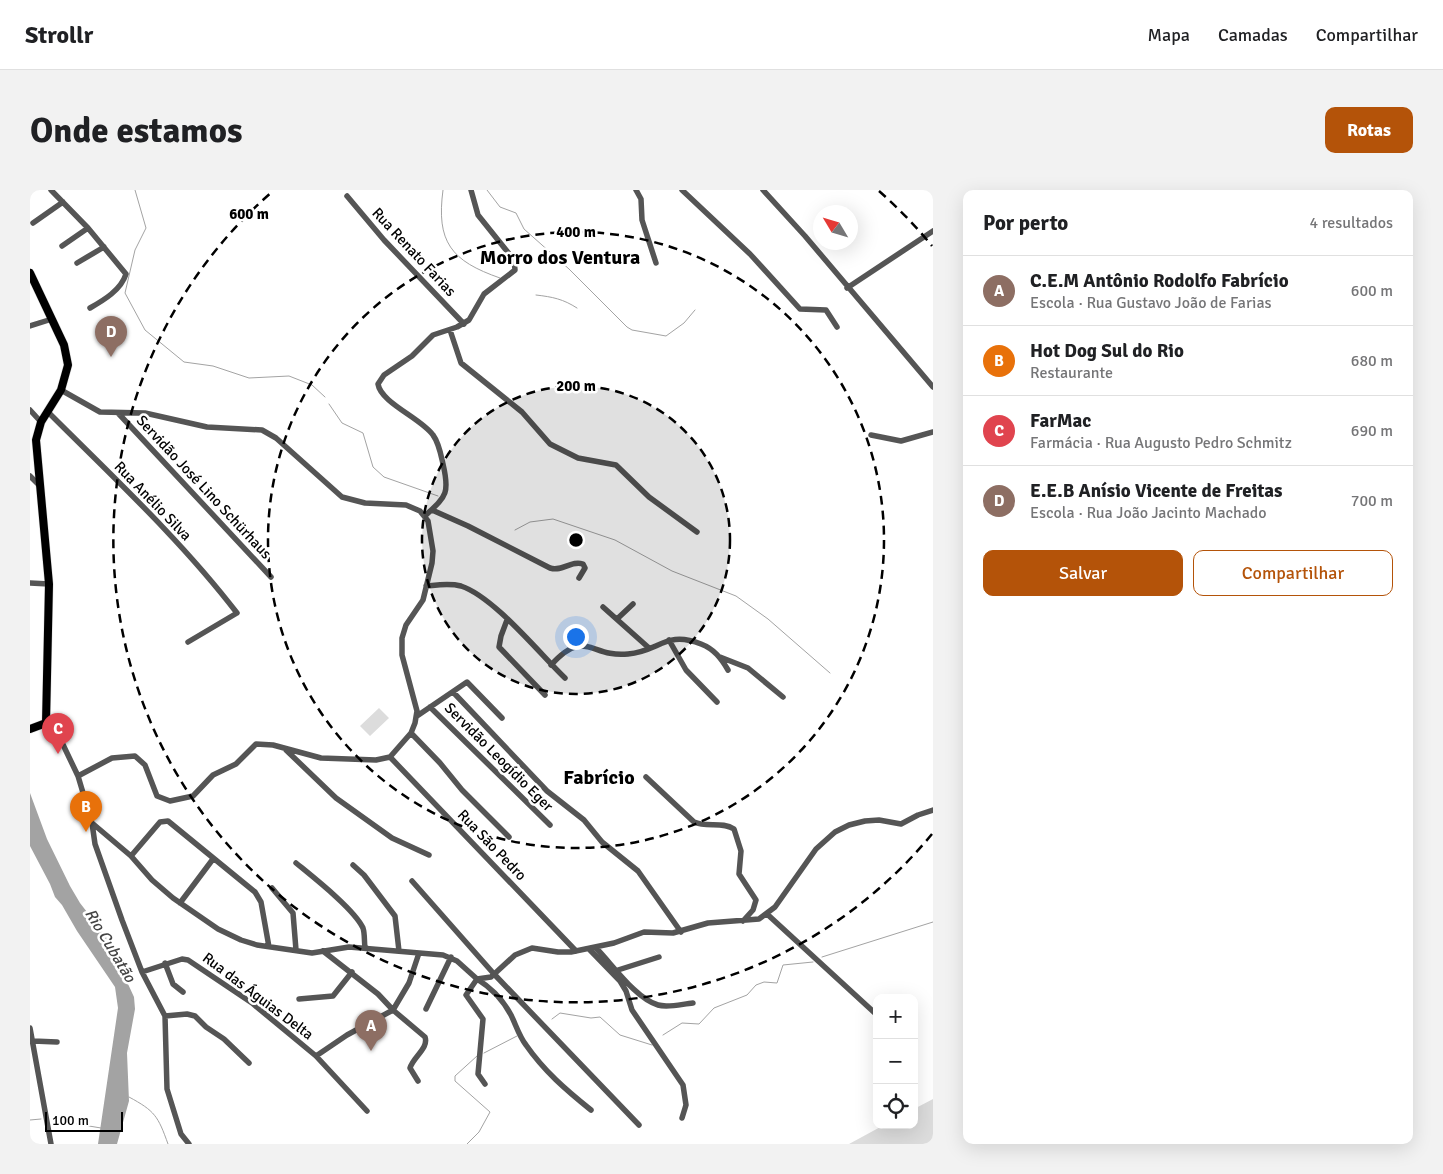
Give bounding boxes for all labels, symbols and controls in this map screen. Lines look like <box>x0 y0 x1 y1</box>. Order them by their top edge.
text: Strollr <box>25 20 93 50</box>
text: Mapa <box>1148 24 1190 46</box>
text: Camadas <box>1218 24 1288 46</box>
text: Compartilhar <box>1316 24 1418 46</box>
button: Rotas <box>1325 107 1413 153</box>
text: Onde estamos <box>30 109 242 152</box>
street label: Rua Renato Farias <box>368 204 460 300</box>
text: 600 m <box>229 205 269 223</box>
north arrow <box>813 205 858 250</box>
text: Por perto <box>983 210 1068 236</box>
text: 4 resultados <box>1310 213 1393 233</box>
text: 400 m <box>556 223 596 241</box>
district label: Morro dos Ventura <box>480 245 640 270</box>
text: C.E.M Antônio Rodolfo Fabrício <box>1030 269 1289 293</box>
text: A <box>994 281 1004 301</box>
text: 600 m <box>1351 281 1393 301</box>
text: Escola · Rua Gustavo João de Farias <box>1030 293 1272 313</box>
pin: D <box>95 316 127 357</box>
text: Hot Dog Sul do Rio <box>1030 339 1184 363</box>
text: B <box>994 351 1004 371</box>
text: 680 m <box>1351 351 1393 371</box>
text: Restaurante <box>1030 363 1113 383</box>
text: 200 m <box>556 377 596 395</box>
text: FarMac <box>1030 409 1091 433</box>
street label: Servidão José Lino Schürhaus <box>133 411 276 563</box>
text: C <box>994 421 1004 441</box>
text: 690 m <box>1351 421 1393 441</box>
text: Farmácia · Rua Augusto Pedro Schmitz <box>1030 433 1292 453</box>
street label: Rua Anélio Silva <box>111 458 195 544</box>
text: E.E.B Anísio Vicente de Freitas <box>1030 479 1283 503</box>
text: D <box>994 491 1004 511</box>
text: 700 m <box>1351 491 1393 511</box>
text: Escola · Rua João Jacinto Machado <box>1030 503 1267 523</box>
centre of rings <box>567 531 585 549</box>
button: Salvar <box>983 550 1183 596</box>
button: Compartilhar <box>1193 550 1393 596</box>
your location <box>563 624 589 650</box>
street label: Servidão Leogídio Eger <box>441 699 557 815</box>
pin: C <box>42 713 74 754</box>
district label: Fabrício <box>563 765 635 790</box>
pin: B <box>70 791 102 832</box>
street label: Rua São Pedro <box>454 806 530 884</box>
water label: Rio Cubatão <box>80 905 140 987</box>
street label: Rua das Águias Delta <box>199 948 318 1044</box>
map controls <box>873 994 918 1129</box>
button: + <box>873 994 918 1039</box>
pin: A <box>355 1010 387 1051</box>
button: − <box>873 1039 918 1084</box>
button: locate <box>873 1084 918 1129</box>
scale bar <box>45 1109 122 1132</box>
text: 100 m <box>52 1112 89 1129</box>

